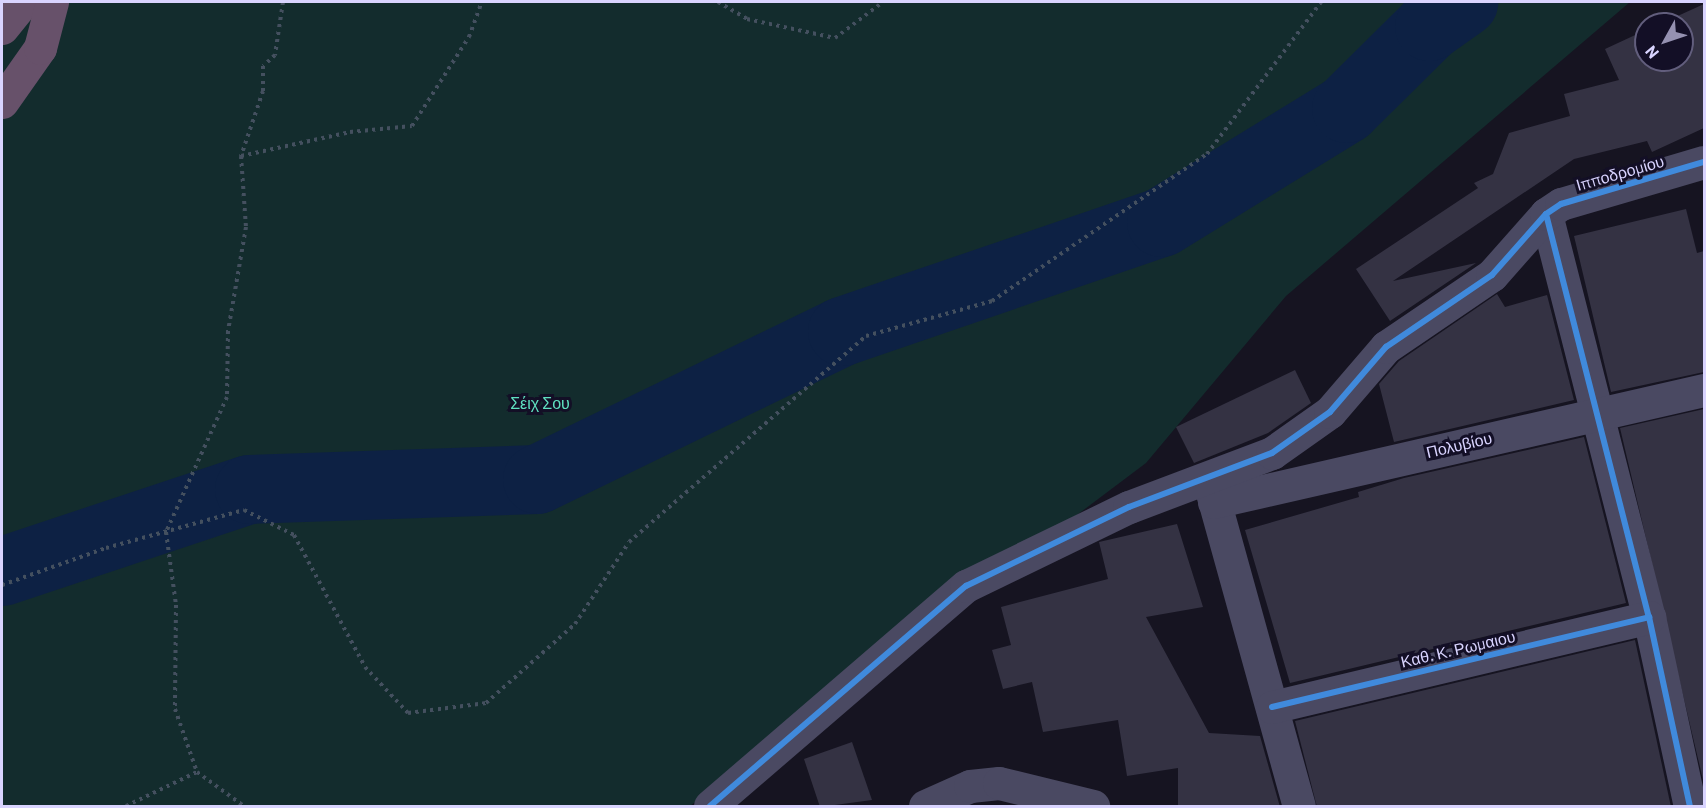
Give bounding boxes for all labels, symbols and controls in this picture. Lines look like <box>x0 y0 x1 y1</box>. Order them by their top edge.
north arrow <box>1634 12 1694 72</box>
text: N <box>1641 42 1662 63</box>
street label: Ιπποδρομίου <box>1574 151 1666 195</box>
park label: Σέιχ Σου <box>510 393 570 413</box>
street label: Πολυβίου <box>1424 428 1494 462</box>
street label: Καθ. Κ. Ρωμαιου <box>1399 626 1517 672</box>

